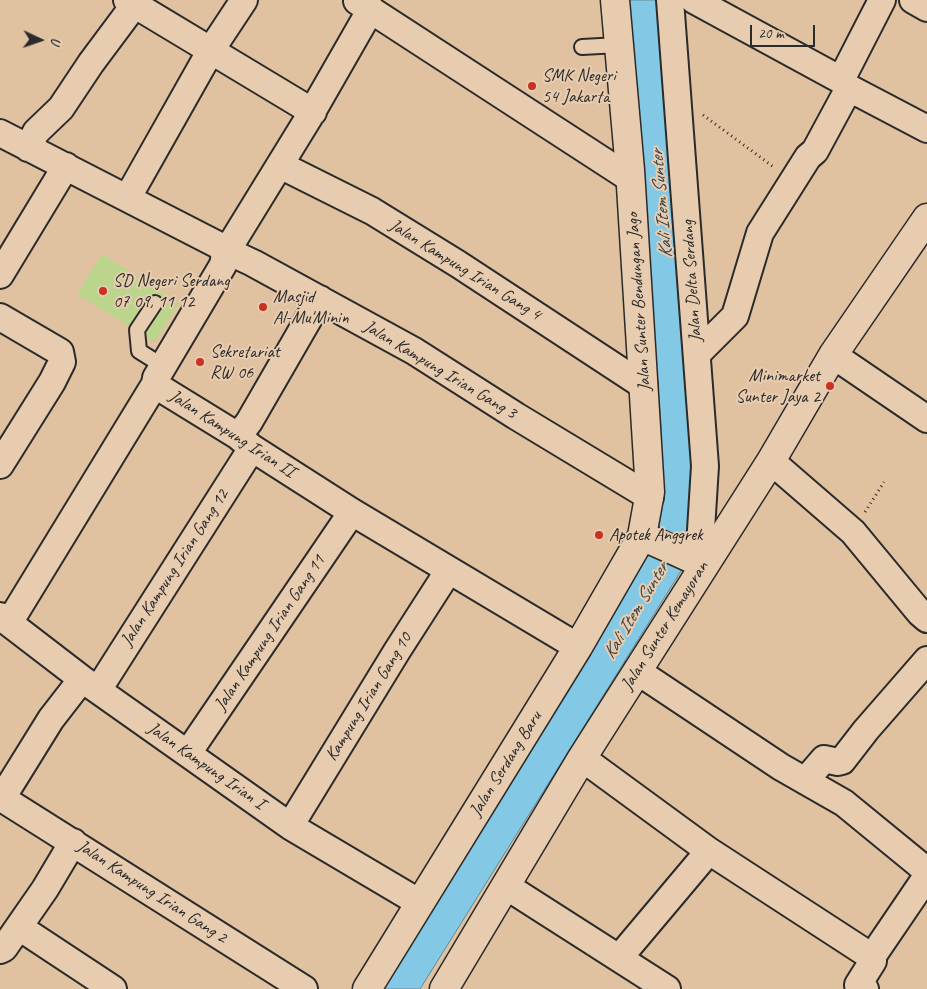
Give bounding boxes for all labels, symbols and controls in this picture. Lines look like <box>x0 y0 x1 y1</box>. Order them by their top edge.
north arrow <box>15 15 65 65</box>
scale bar <box>752 15 817 47</box>
text: 20 m <box>758 24 784 43</box>
text: U <box>47 37 64 45</box>
place label: SMK Negeri 54 Jakarta <box>542 65 616 108</box>
marker: SMK Negeri 54 Jakarta <box>526 80 538 92</box>
water label: Kali Item Sunter <box>646 149 678 259</box>
street label: Jalan Sunter Bendungan Jago <box>622 212 656 392</box>
street label: Jalan Kampung Irian Gang 4 <box>385 215 545 325</box>
street label: Jalan Delta Serdang <box>677 219 707 343</box>
place label: SD Negeri Serdang 07 09, 11 12 <box>113 270 230 312</box>
marker: SD Negeri Serdang 07 09, 11 12 <box>97 285 109 297</box>
place label: Masjid Al-Mu'Minin <box>273 286 349 328</box>
marker: Masjid Al-Mu'Minin <box>257 301 269 313</box>
street label: Jalan Kampung Irian Gang 3 <box>360 316 520 424</box>
place label: Sekretariat RW 06 <box>210 341 280 384</box>
marker: Sekretariat RW 06 <box>194 356 206 368</box>
place label: Minimarket Sunter Jaya 2 <box>736 365 820 408</box>
marker: Minimarket Sunter Jaya 2 <box>824 380 836 392</box>
street label: Jalan Kampung Irian II <box>165 385 299 483</box>
street label: Jalan Kampung Irian Gang 12 <box>116 485 234 651</box>
place label: Apotek Anggrek <box>609 524 703 546</box>
marker: Apotek Anggrek <box>593 529 605 541</box>
street label: Jalan Kampung Irian Gang 11 <box>210 551 330 715</box>
street label: Jalan Sunter Kemayoran <box>617 558 713 694</box>
water label: Kali Item Sunter <box>598 559 674 663</box>
street label: Kampung Irian Gang 10 <box>321 629 417 765</box>
street label: Jalan Serdang Baru <box>465 707 547 821</box>
street label: Jalan Kampung Irian I <box>143 718 269 814</box>
street label: Jalan Kampung Irian Gang 2 <box>73 835 231 949</box>

